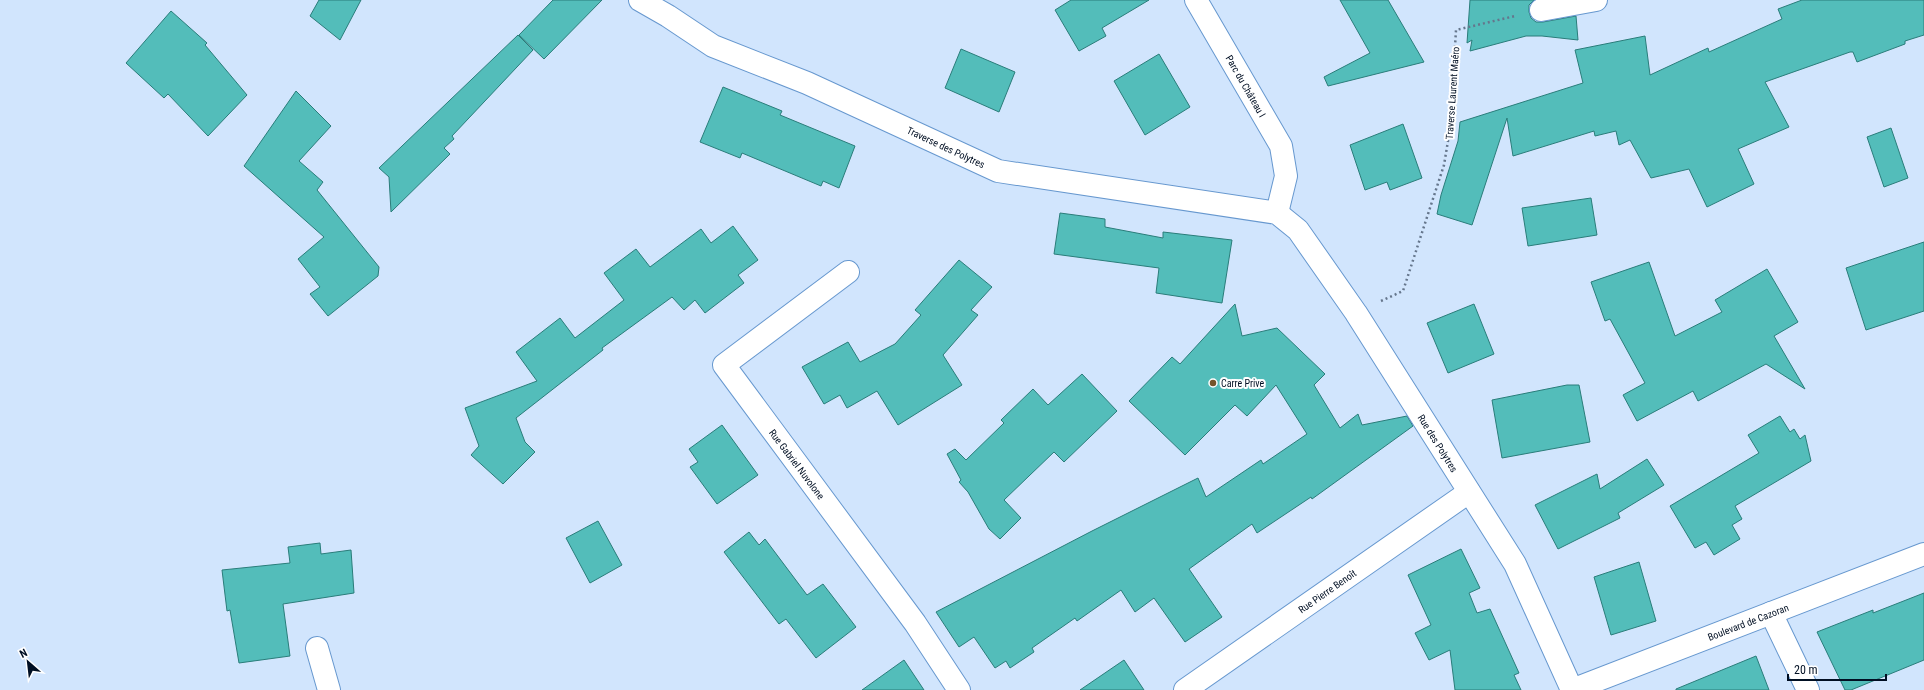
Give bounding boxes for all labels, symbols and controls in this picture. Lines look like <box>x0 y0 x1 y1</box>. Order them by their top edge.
street label: Traverse Laurent Maéro <box>1444 46 1461 140</box>
street label: Parc du Château I <box>1223 53 1268 119</box>
street label: Traverse des Polytres <box>905 125 987 170</box>
marker: Carre Prive <box>1208 378 1218 388</box>
place label: Carre Prive <box>1221 378 1265 389</box>
street label: Rue des Polytres <box>1415 412 1460 474</box>
street label: Rue Gabriel Nuvolone <box>767 427 827 502</box>
street label: Rue Pierre Benoît <box>1296 567 1358 615</box>
street label: Boulevard de Cazoran <box>1706 602 1790 643</box>
north arrow <box>8 642 48 682</box>
text: N <box>18 646 30 661</box>
scale bar <box>1788 656 1886 682</box>
text: 20 m <box>1794 663 1818 677</box>

